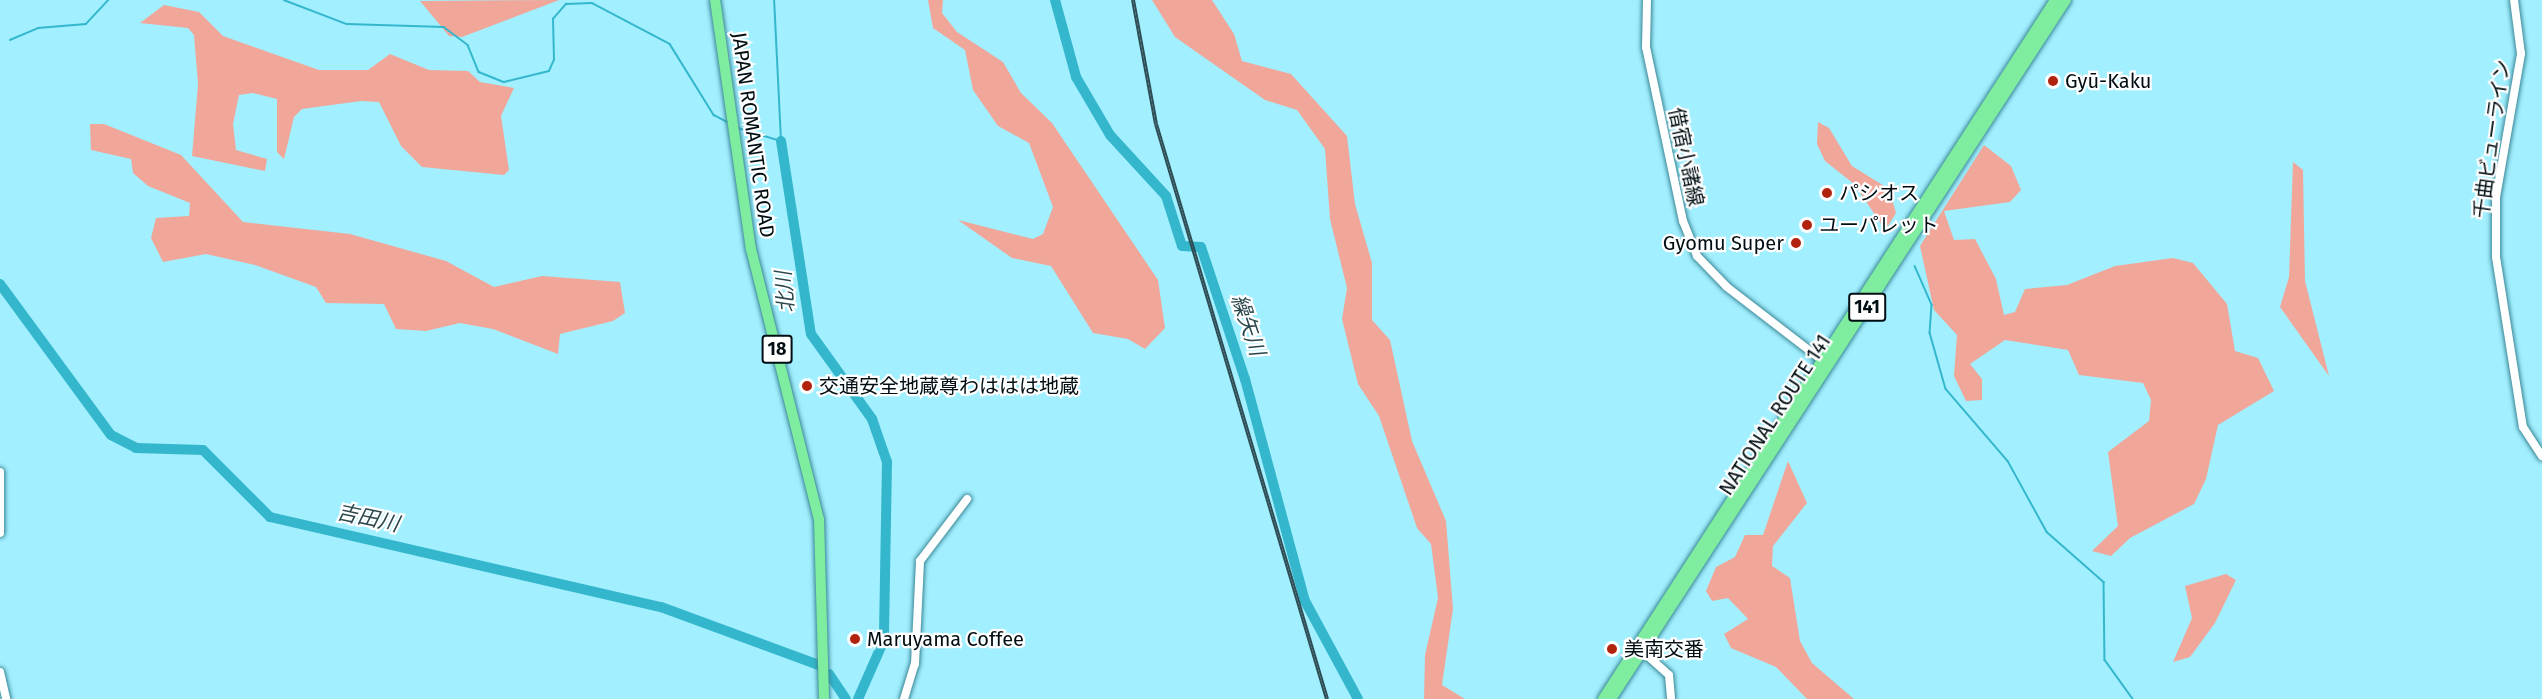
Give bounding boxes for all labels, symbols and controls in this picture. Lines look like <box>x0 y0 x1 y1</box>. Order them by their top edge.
street label: JAPAN ROMANTIC ROAD <box>727 31 779 239</box>
street label: 千曲ビューライン <box>2469 58 2515 220</box>
place label: Gyū-Kaku <box>2065 69 2151 93</box>
marker: Gyū-Kaku <box>2046 74 2060 88</box>
street label: 借宿小諸線 <box>1664 106 1708 208</box>
place label: パシオス <box>1839 181 1919 205</box>
marker: パシオス <box>1820 186 1834 200</box>
place label: ユーパレット <box>1819 213 1939 237</box>
marker: ユーパレット <box>1800 218 1814 232</box>
place label: Gyomu Super <box>1663 231 1784 255</box>
marker: Gyomu Super <box>1789 236 1803 250</box>
water label: 北川 <box>771 270 799 314</box>
water label: 繰矢川 <box>1226 291 1270 359</box>
road number: 141 <box>1848 292 1886 322</box>
street label: NATIONAL ROUTE 141 <box>1714 330 1836 500</box>
road number: 18 <box>760 334 794 364</box>
place label: 交通安全地蔵尊わははは地蔵 <box>819 374 1079 398</box>
marker: 交通安全地蔵尊わははは地蔵 <box>800 379 814 393</box>
water label: 吉田川 <box>335 499 401 537</box>
place label: Maruyama Coffee <box>867 627 1024 651</box>
marker: Maruyama Coffee <box>848 632 862 646</box>
place label: 美南交番 <box>1624 637 1704 661</box>
marker: 美南交番 <box>1605 642 1619 656</box>

